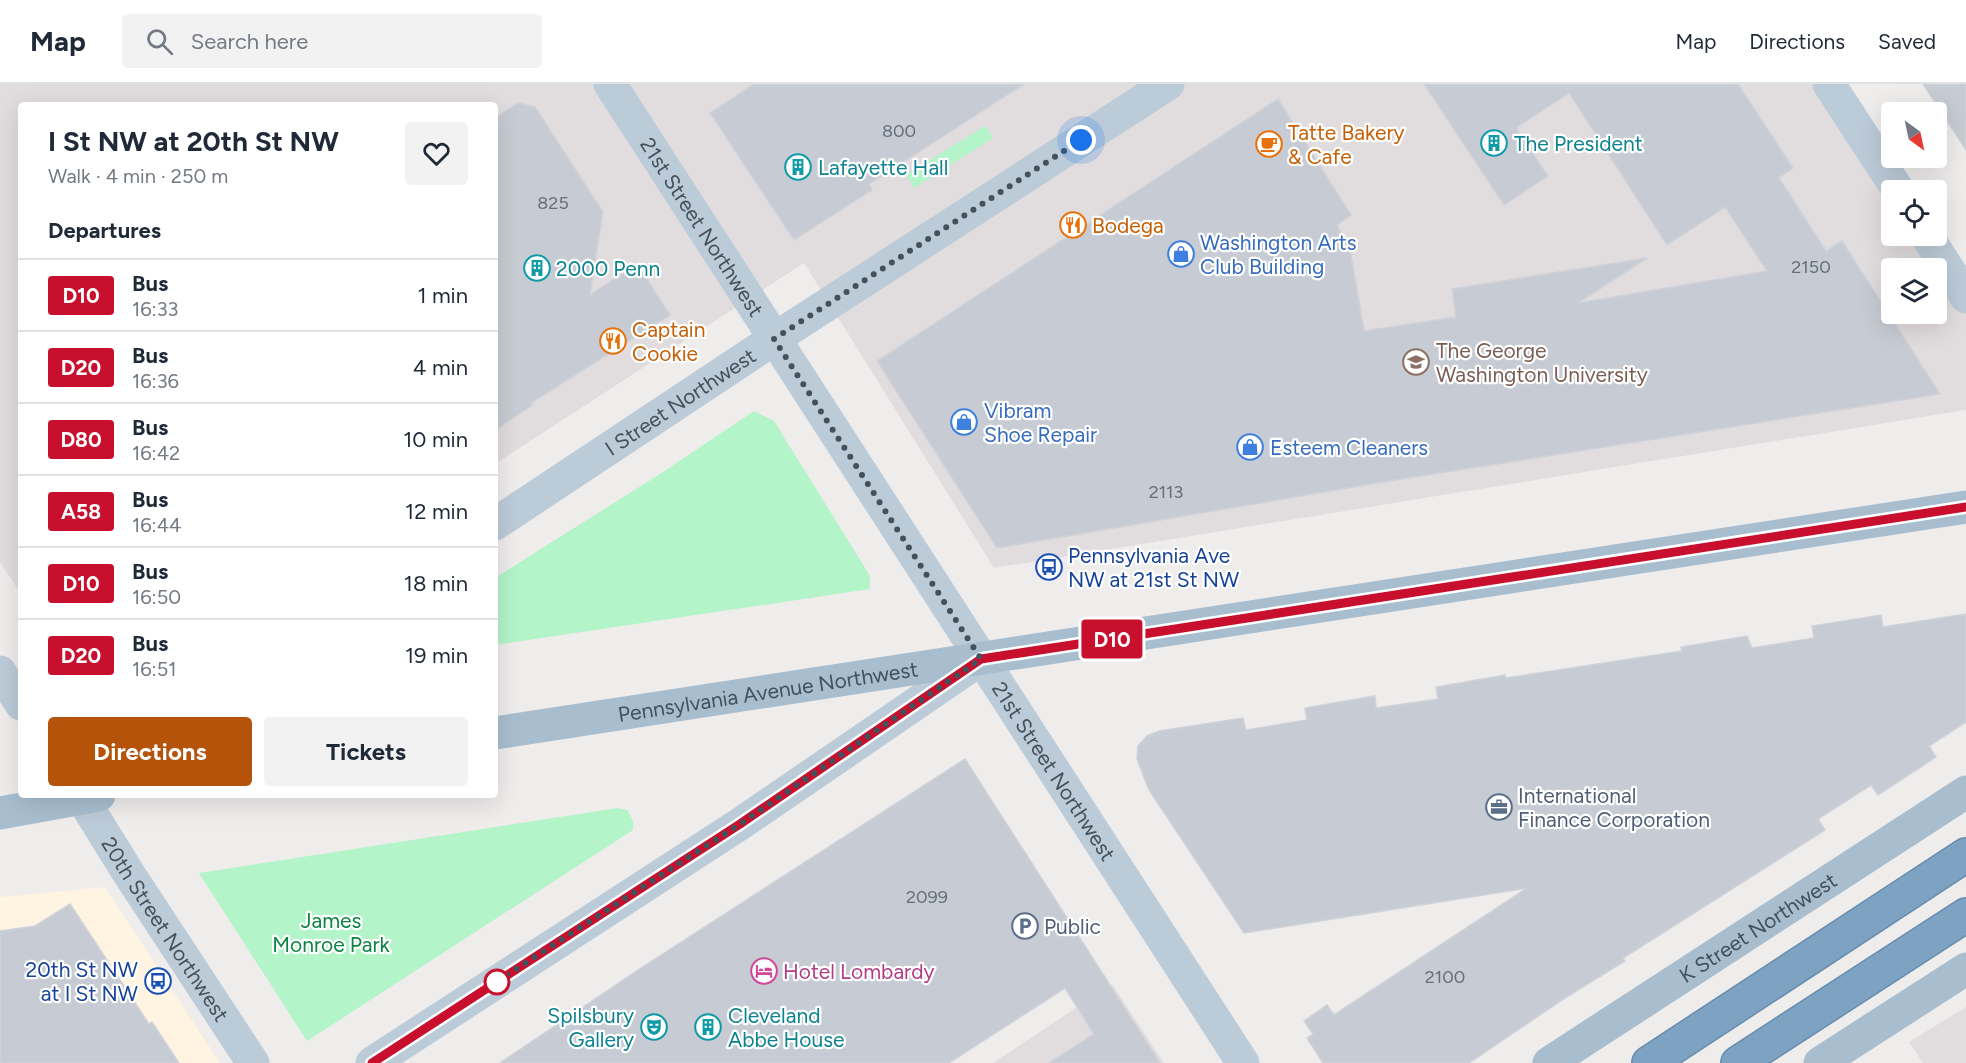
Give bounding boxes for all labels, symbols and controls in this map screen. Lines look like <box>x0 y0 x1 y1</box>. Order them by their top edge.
search box <box>122 14 542 68</box>
text: Map <box>30 24 86 58</box>
icon: search <box>143 25 176 58</box>
text: Search here <box>191 28 308 55</box>
text: Map <box>1675 29 1716 54</box>
text: Directions <box>1749 29 1845 54</box>
text: Saved <box>1878 29 1936 54</box>
north arrow <box>1881 102 1947 168</box>
map controls <box>1881 102 1947 324</box>
house number: 800 <box>882 120 916 142</box>
place label: Tatte Bakery & Cafe <box>1288 120 1405 169</box>
button: heart <box>405 122 468 185</box>
text: I St NW at 20th St NW <box>48 124 339 158</box>
your location <box>1066 125 1096 155</box>
building icon: The President <box>1479 128 1509 158</box>
cafe icon: Tatte Bakery & Cafe <box>1254 129 1284 159</box>
place label: The President <box>1514 131 1643 156</box>
street label: 21st Street Northwest <box>635 133 769 321</box>
building icon: Lafayette Hall <box>783 152 813 182</box>
place label: Lafayette Hall <box>818 155 948 180</box>
text: Walk · 4 min · 250 m <box>48 164 228 188</box>
button: locate <box>1881 180 1947 246</box>
house number: 825 <box>537 192 569 214</box>
restaurant icon: Bodega <box>1058 210 1088 240</box>
place label: Bodega <box>1092 213 1164 238</box>
text: Departures <box>48 217 161 244</box>
place label: Washington Arts Club Building <box>1200 230 1356 279</box>
shop icon: Washington Arts Club Building <box>1166 239 1196 269</box>
building icon: 2000 Penn <box>522 253 552 283</box>
place label: 2000 Penn <box>556 256 660 281</box>
house number: 2150 <box>1791 256 1831 278</box>
button: layers <box>1881 258 1947 324</box>
text: Bus <box>132 270 168 297</box>
text: 1 min <box>417 282 468 309</box>
text: D10 <box>62 283 100 308</box>
text: 16:33 <box>132 297 178 321</box>
place label: Captain Cookie <box>632 317 705 366</box>
restaurant icon: Captain Cookie <box>598 326 628 356</box>
place label: The George Washington University <box>1436 338 1648 387</box>
text: Bus <box>132 342 168 369</box>
street label: I Street Northwest <box>600 342 760 460</box>
school or university icon: The George Washington University <box>1401 347 1431 377</box>
text: 4 min <box>413 354 468 381</box>
text: D20 <box>61 355 101 380</box>
text: 16:36 <box>132 369 179 393</box>
place label: Vibram Shoe Repair <box>984 398 1097 447</box>
shop icon: Vibram Shoe Repair <box>949 407 979 437</box>
text: Bus <box>132 414 168 441</box>
text: 10 min <box>403 426 468 453</box>
text: D80 <box>60 427 102 452</box>
shop icon: Esteem Cleaners <box>1235 432 1265 462</box>
place label: Esteem Cleaners <box>1270 435 1428 460</box>
text: 16:42 <box>132 441 180 465</box>
house number: 2113 <box>1149 481 1183 503</box>
text: Bus <box>132 486 168 513</box>
text: 12 min <box>405 498 468 525</box>
text: A58 <box>61 499 101 524</box>
text: 16:44 <box>132 513 181 537</box>
place label: Pennsylvania Ave NW at 21st St NW <box>1068 543 1239 592</box>
bus stop icon: Pennsylvania Ave NW at 21st St NW <box>1034 552 1064 582</box>
text: Bus <box>132 558 168 585</box>
text: 18 min <box>404 570 468 597</box>
text: D10 <box>62 571 100 596</box>
text: 16:50 <box>132 585 181 609</box>
line badge: D10 <box>1078 620 1146 658</box>
text: D10 <box>1093 627 1131 652</box>
text: Bus <box>132 630 168 657</box>
text: 19 min <box>405 642 468 669</box>
text: D20 <box>61 643 101 668</box>
street label: Pennsylvania Avenue Northwest <box>616 656 919 726</box>
text: 16:51 <box>132 657 176 681</box>
street label: 21st Street Northwest <box>987 677 1121 865</box>
button: Directions <box>48 717 252 786</box>
button: Tickets <box>264 717 468 786</box>
place label: International Finance Corporation <box>1518 783 1710 832</box>
office icon: International Finance Corporation <box>1484 792 1514 822</box>
street label: 20th Street Northwest <box>97 832 235 1026</box>
street label: K Street Northwest <box>1674 867 1841 988</box>
house number: 2099 <box>906 886 948 908</box>
park label: James Monroe Park <box>272 908 391 957</box>
parking icon: Public <box>1010 911 1040 941</box>
place label: Public <box>1044 914 1101 939</box>
hotel icon: Hotel Lombardy <box>749 956 779 986</box>
place label: 20th St NW at I St NW <box>26 957 138 1006</box>
place label: Hotel Lombardy <box>783 959 935 984</box>
bus stop icon: 20th St NW at I St NW <box>143 966 173 996</box>
house number: 2100 <box>1425 966 1465 988</box>
unlabelled marker <box>484 969 510 995</box>
place label: Spilsbury Gallery <box>547 1003 634 1052</box>
place label: Cleveland Abbe House <box>728 1003 844 1052</box>
theatre icon: Spilsbury Gallery <box>639 1012 669 1042</box>
building icon: Cleveland Abbe House <box>693 1012 723 1042</box>

